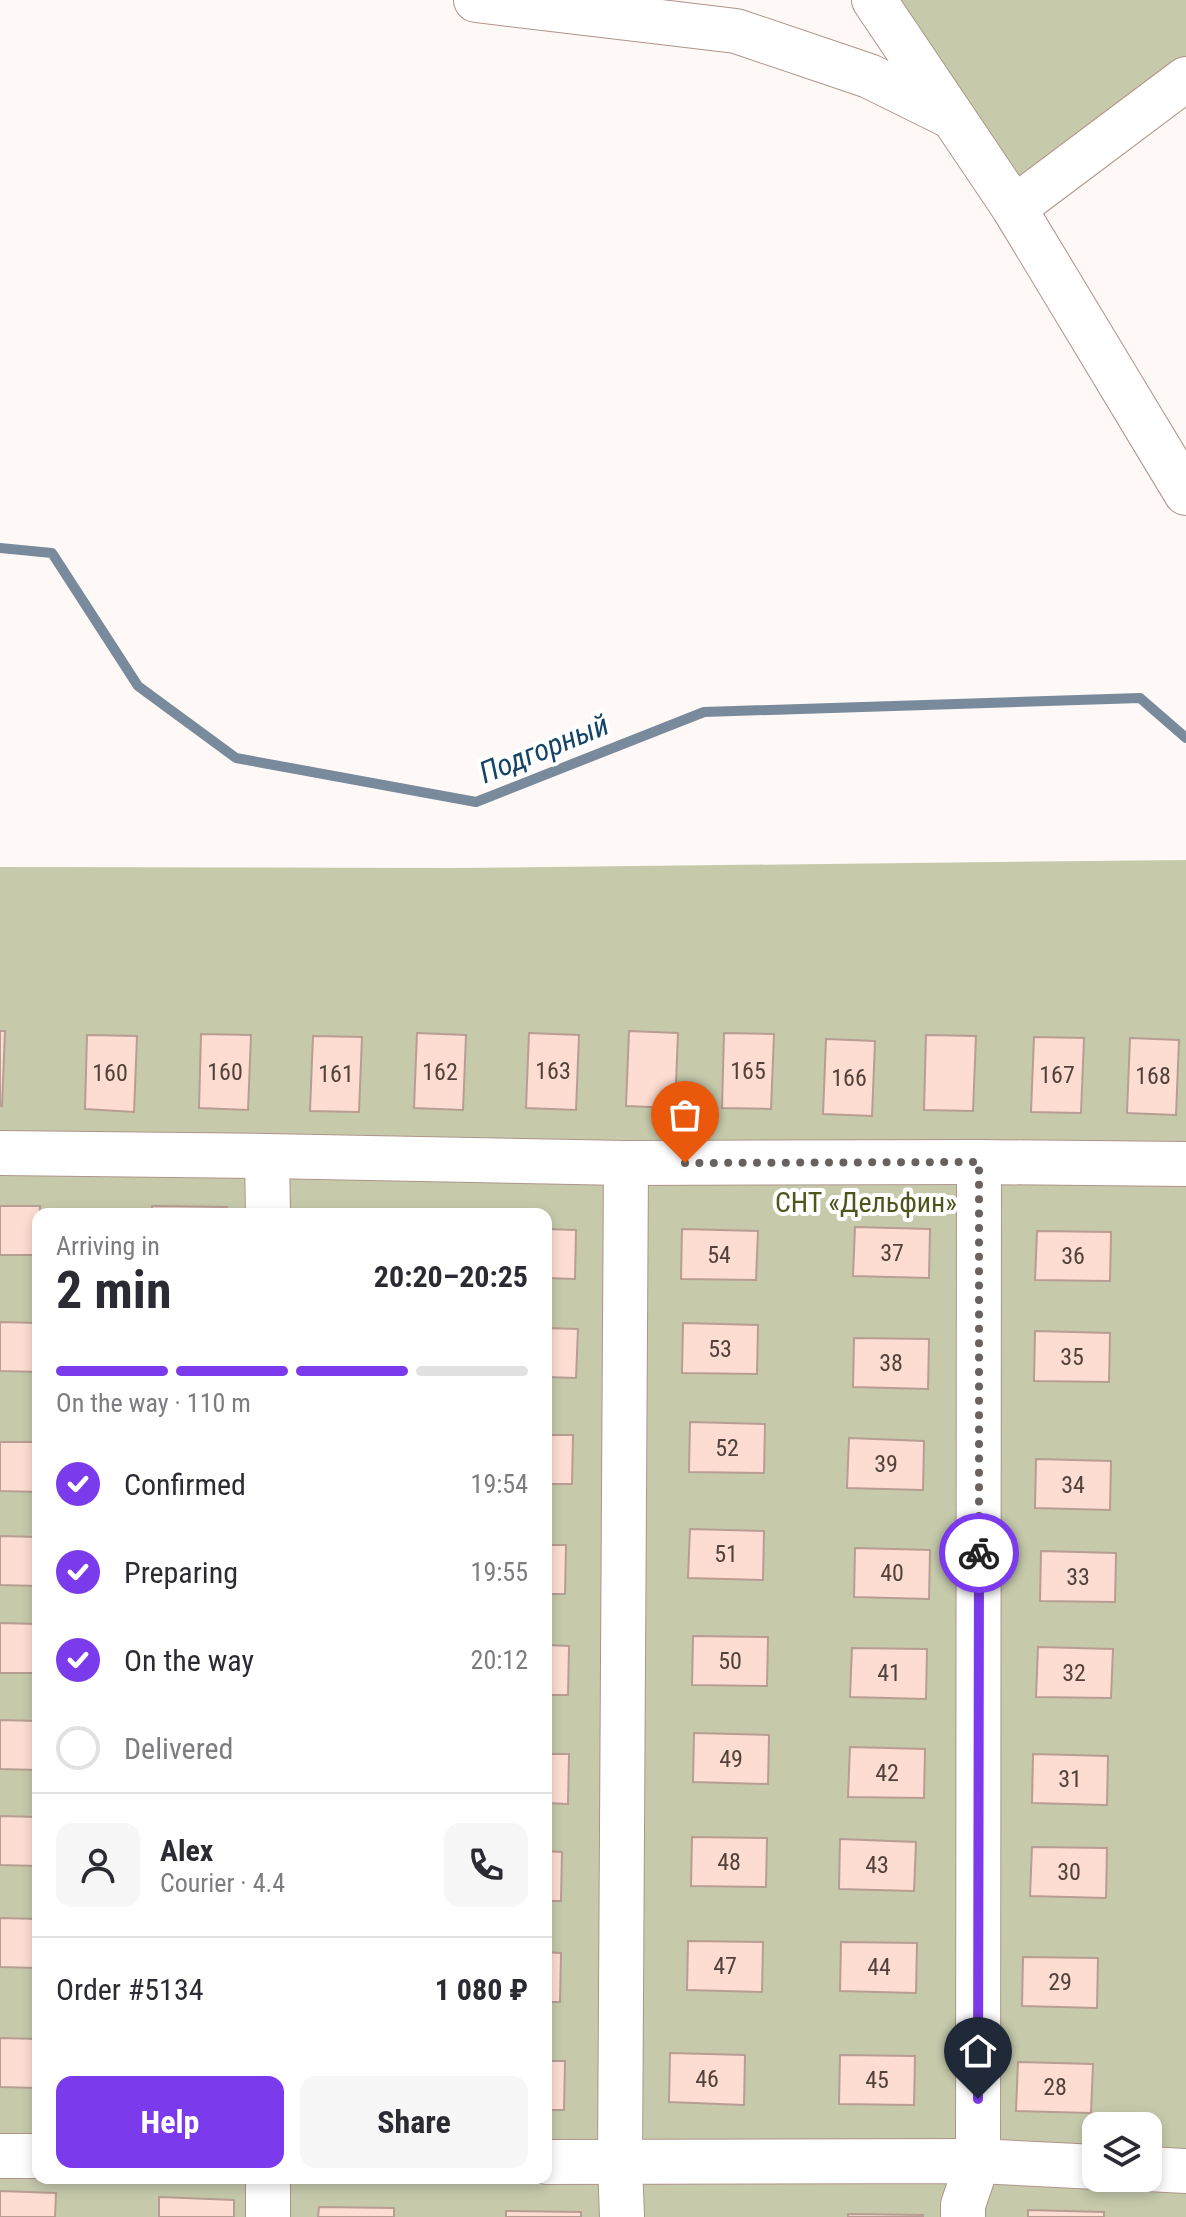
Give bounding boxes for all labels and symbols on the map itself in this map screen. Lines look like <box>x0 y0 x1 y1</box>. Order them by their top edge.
water label: Подгорный <box>474 707 614 790</box>
house number: 163 <box>535 1057 571 1085</box>
house number: 165 <box>730 1057 766 1085</box>
house number: 160 <box>207 1058 243 1086</box>
house number: 162 <box>422 1058 458 1086</box>
house number: 160 <box>92 1059 128 1087</box>
house number: 161 <box>318 1060 354 1088</box>
house number: 167 <box>1039 1061 1075 1089</box>
house number: 168 <box>1135 1062 1171 1090</box>
house number: 166 <box>831 1064 867 1092</box>
pin <box>651 1081 719 1163</box>
park label: СНТ «Дельфин» <box>775 1186 957 1219</box>
house number: 37 <box>880 1239 904 1267</box>
house number: 54 <box>707 1241 731 1269</box>
house number: 36 <box>1061 1242 1085 1270</box>
house number: 53 <box>708 1335 732 1363</box>
house number: 35 <box>1060 1343 1084 1371</box>
house number: 38 <box>879 1349 903 1377</box>
house number: 52 <box>715 1434 739 1462</box>
house number: 39 <box>874 1450 898 1478</box>
house number: 34 <box>1061 1471 1085 1499</box>
courier <box>939 1513 1019 1593</box>
house number: 51 <box>714 1540 738 1568</box>
house number: 40 <box>880 1559 904 1587</box>
house number: 33 <box>1066 1563 1090 1591</box>
house number: 50 <box>718 1647 742 1675</box>
house number: 41 <box>877 1659 901 1687</box>
house number: 32 <box>1062 1659 1086 1687</box>
house number: 49 <box>719 1745 743 1773</box>
house number: 42 <box>875 1759 899 1787</box>
house number: 31 <box>1058 1765 1082 1793</box>
house number: 48 <box>717 1848 741 1876</box>
house number: 43 <box>865 1851 889 1879</box>
house number: 30 <box>1057 1858 1081 1886</box>
house number: 47 <box>713 1952 737 1980</box>
house number: 44 <box>867 1953 891 1981</box>
house number: 29 <box>1048 1968 1072 1996</box>
pin <box>944 2017 1012 2099</box>
house number: 46 <box>695 2065 719 2093</box>
house number: 45 <box>865 2066 889 2094</box>
house number: 28 <box>1043 2073 1067 2101</box>

